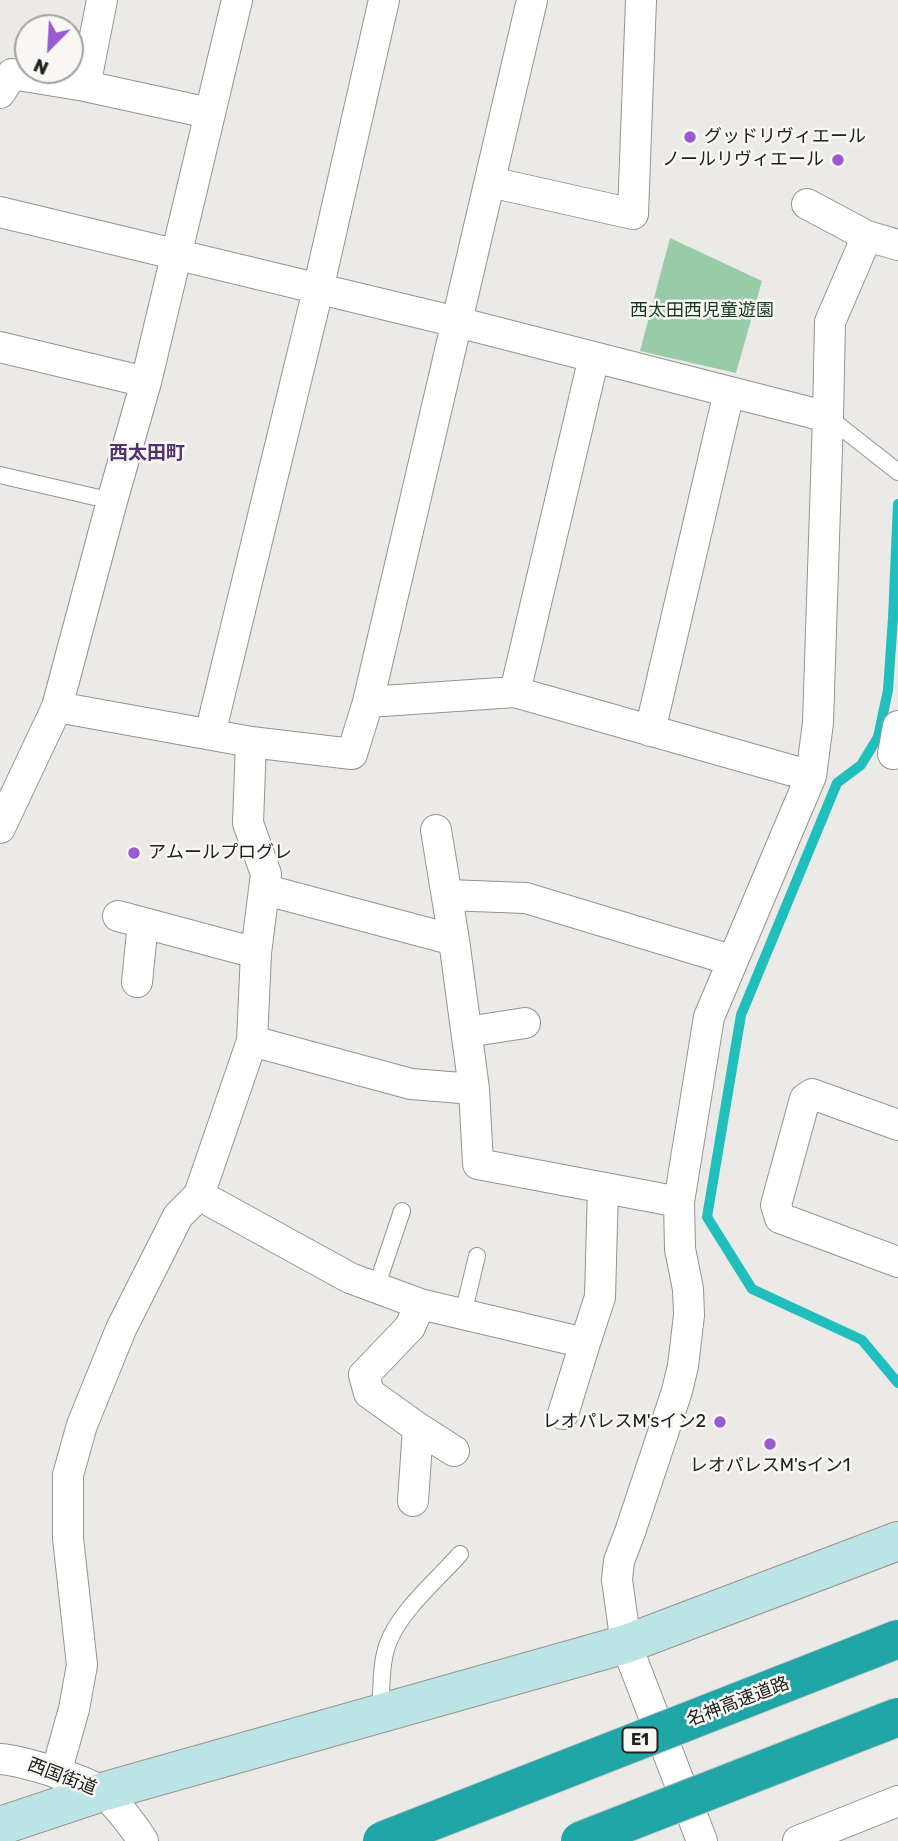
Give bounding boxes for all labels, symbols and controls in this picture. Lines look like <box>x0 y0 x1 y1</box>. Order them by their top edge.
north arrow <box>14 14 84 84</box>
text: N <box>30 54 52 80</box>
place label: グッドリヴィエール <box>704 126 866 148</box>
marker: グッドリヴィエール <box>682 129 698 145</box>
place label: ノールリヴィエール <box>662 149 824 171</box>
marker: ノールリヴィエール <box>830 152 846 168</box>
park label: 西太田西児童遊園 <box>630 300 774 322</box>
district label: 西太田町 <box>109 443 185 465</box>
place label: アムールプログレ <box>148 842 292 864</box>
marker: アムールプログレ <box>126 845 142 861</box>
place label: レオパレスM'sイン2 <box>542 1411 706 1433</box>
marker: レオパレスM'sイン2 <box>712 1414 728 1430</box>
marker: レオパレスM'sイン1 <box>762 1436 778 1452</box>
place label: レオパレスM'sイン1 <box>690 1455 850 1477</box>
street label: 名神高速道路 <box>684 1673 792 1731</box>
road number: E1 <box>622 1728 658 1752</box>
street label: 西国街道 <box>25 1754 99 1800</box>

